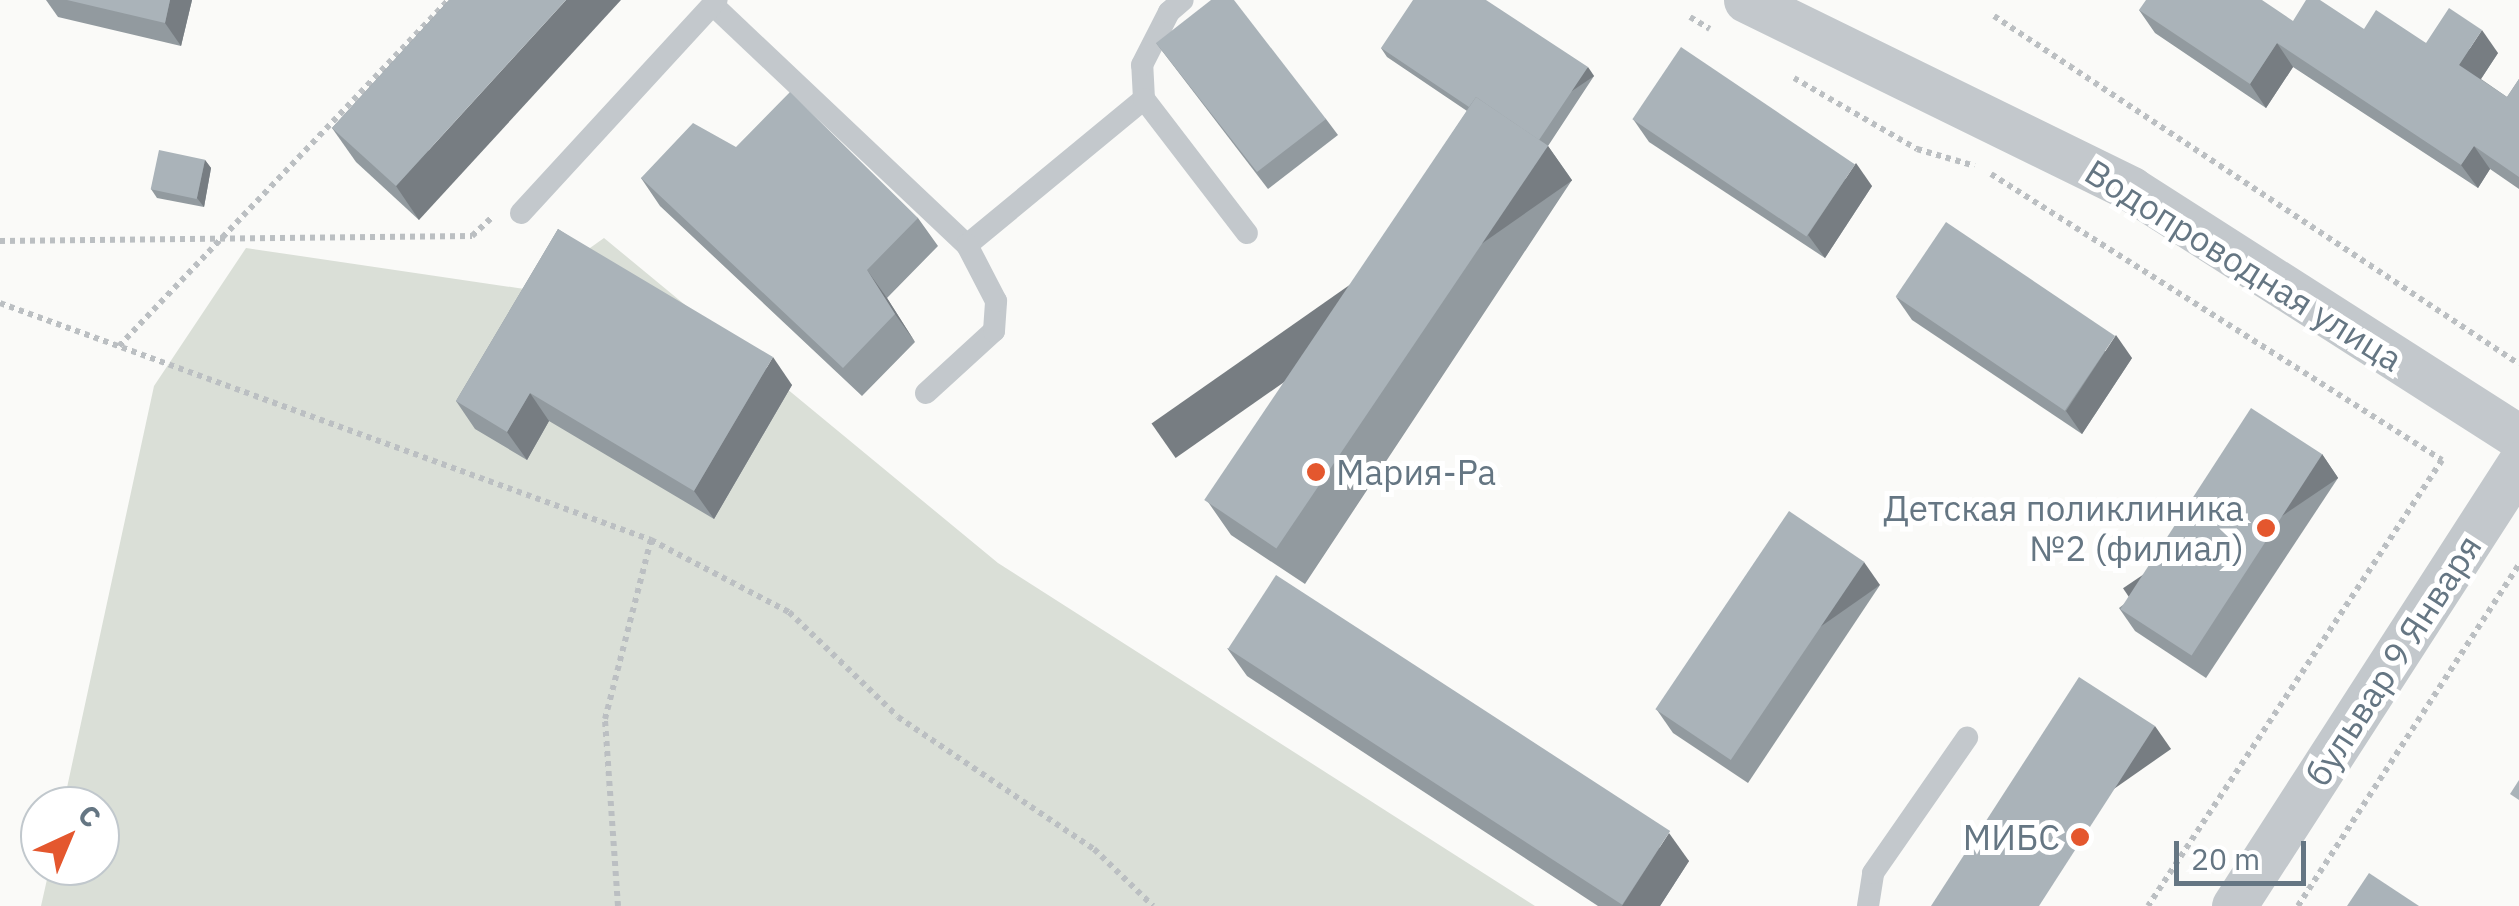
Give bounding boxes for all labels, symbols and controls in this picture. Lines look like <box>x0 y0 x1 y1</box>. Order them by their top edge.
street label: Водопроводная улица <box>2078 150 2410 380</box>
place label: Мария-Ра <box>1336 451 1496 493</box>
marker: Мария-Ра <box>1305 461 1327 483</box>
place label: Детская поликлиника №2 (филиал) <box>1884 487 2244 569</box>
marker: Детская поликлиника №2 (филиал) <box>2253 515 2279 541</box>
street label: бульвар 9 Января <box>2296 527 2490 793</box>
north arrow <box>20 786 120 886</box>
text: С <box>70 796 109 835</box>
place label: МИБС <box>1963 816 2060 858</box>
scale bar <box>2179 821 2312 883</box>
marker: МИБС <box>2069 826 2091 848</box>
text: 20 m <box>2191 839 2260 878</box>

